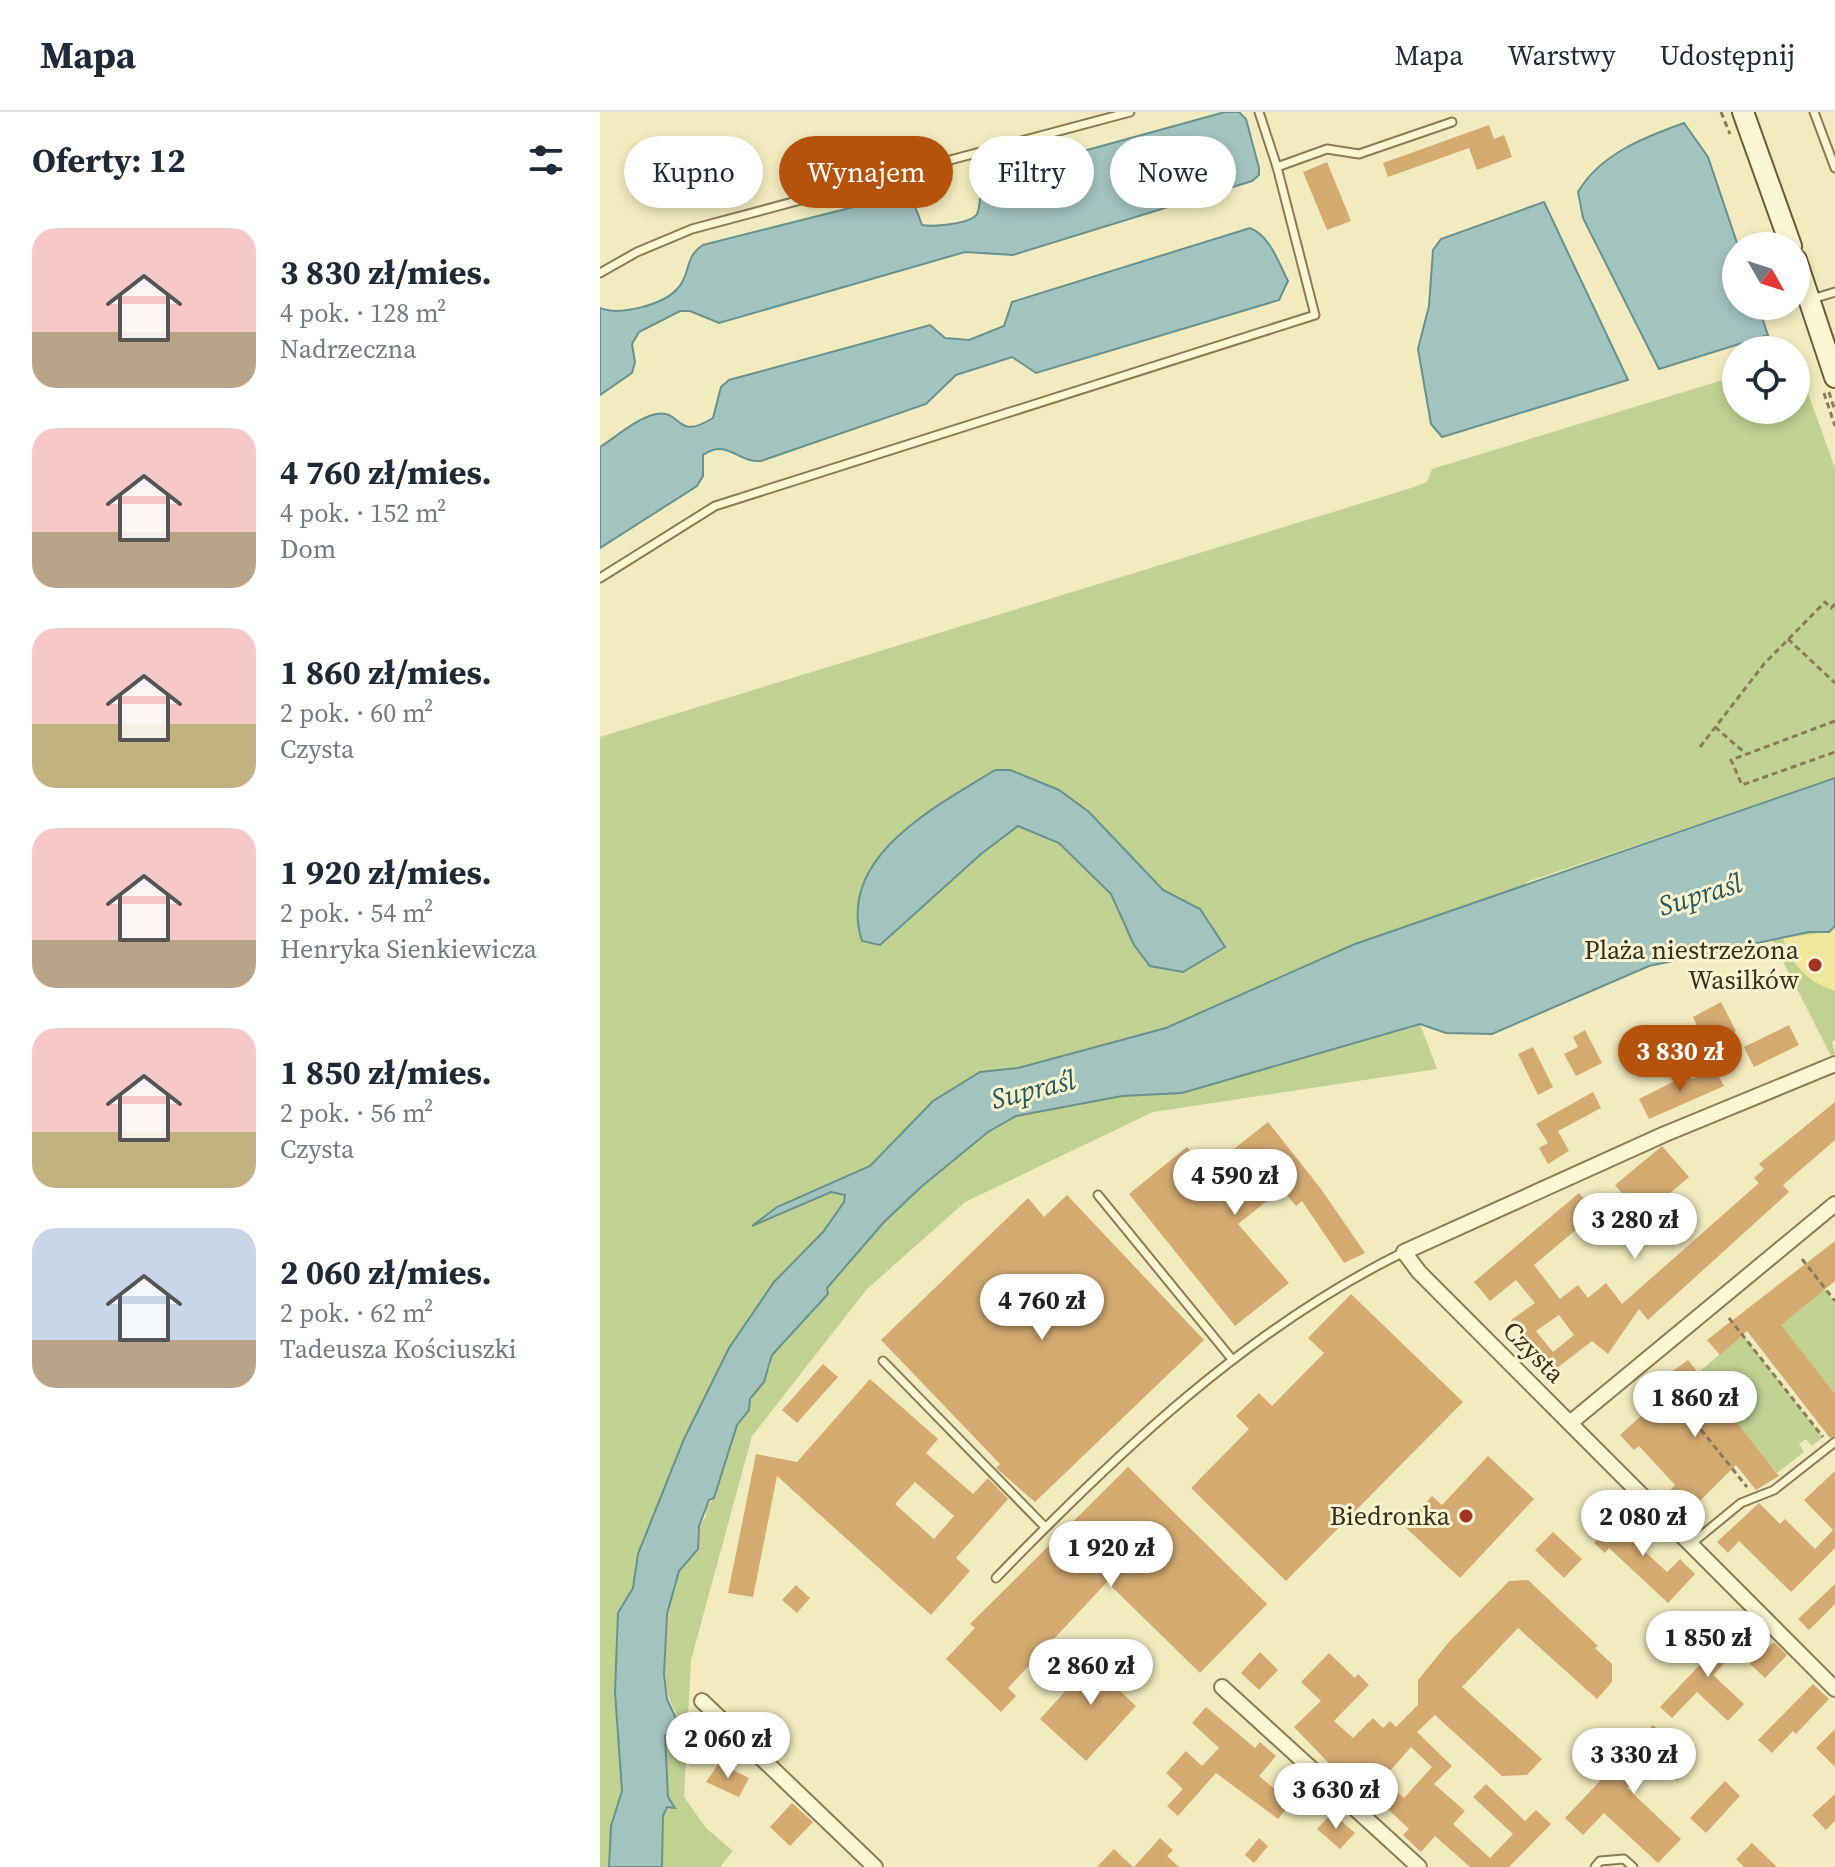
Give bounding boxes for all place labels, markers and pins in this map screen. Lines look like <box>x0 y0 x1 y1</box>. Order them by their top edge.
place label: Plaża niestrzeżona Wasilków <box>1584 932 1800 998</box>
marker: Plaża niestrzeżona Wasilków <box>1806 956 1824 974</box>
pin: 3 830 zł <box>1597 1025 1763 1093</box>
pin: 4 590 zł <box>1152 1149 1318 1217</box>
pin: 3 280 zł <box>1552 1193 1718 1261</box>
pin: 4 760 zł <box>959 1274 1125 1342</box>
pin: 1 860 zł <box>1612 1371 1778 1439</box>
pin: 2 080 zł <box>1560 1490 1726 1558</box>
place label: Biedronka <box>1330 1498 1451 1534</box>
marker: Biedronka <box>1457 1507 1475 1525</box>
pin: 1 920 zł <box>1028 1521 1194 1589</box>
pin: 1 850 zł <box>1625 1611 1791 1679</box>
pin: 2 860 zł <box>1008 1639 1174 1707</box>
pin: 2 060 zł <box>645 1712 811 1780</box>
pin: 3 330 zł <box>1551 1728 1717 1796</box>
pin: 3 630 zł <box>1253 1763 1419 1831</box>

